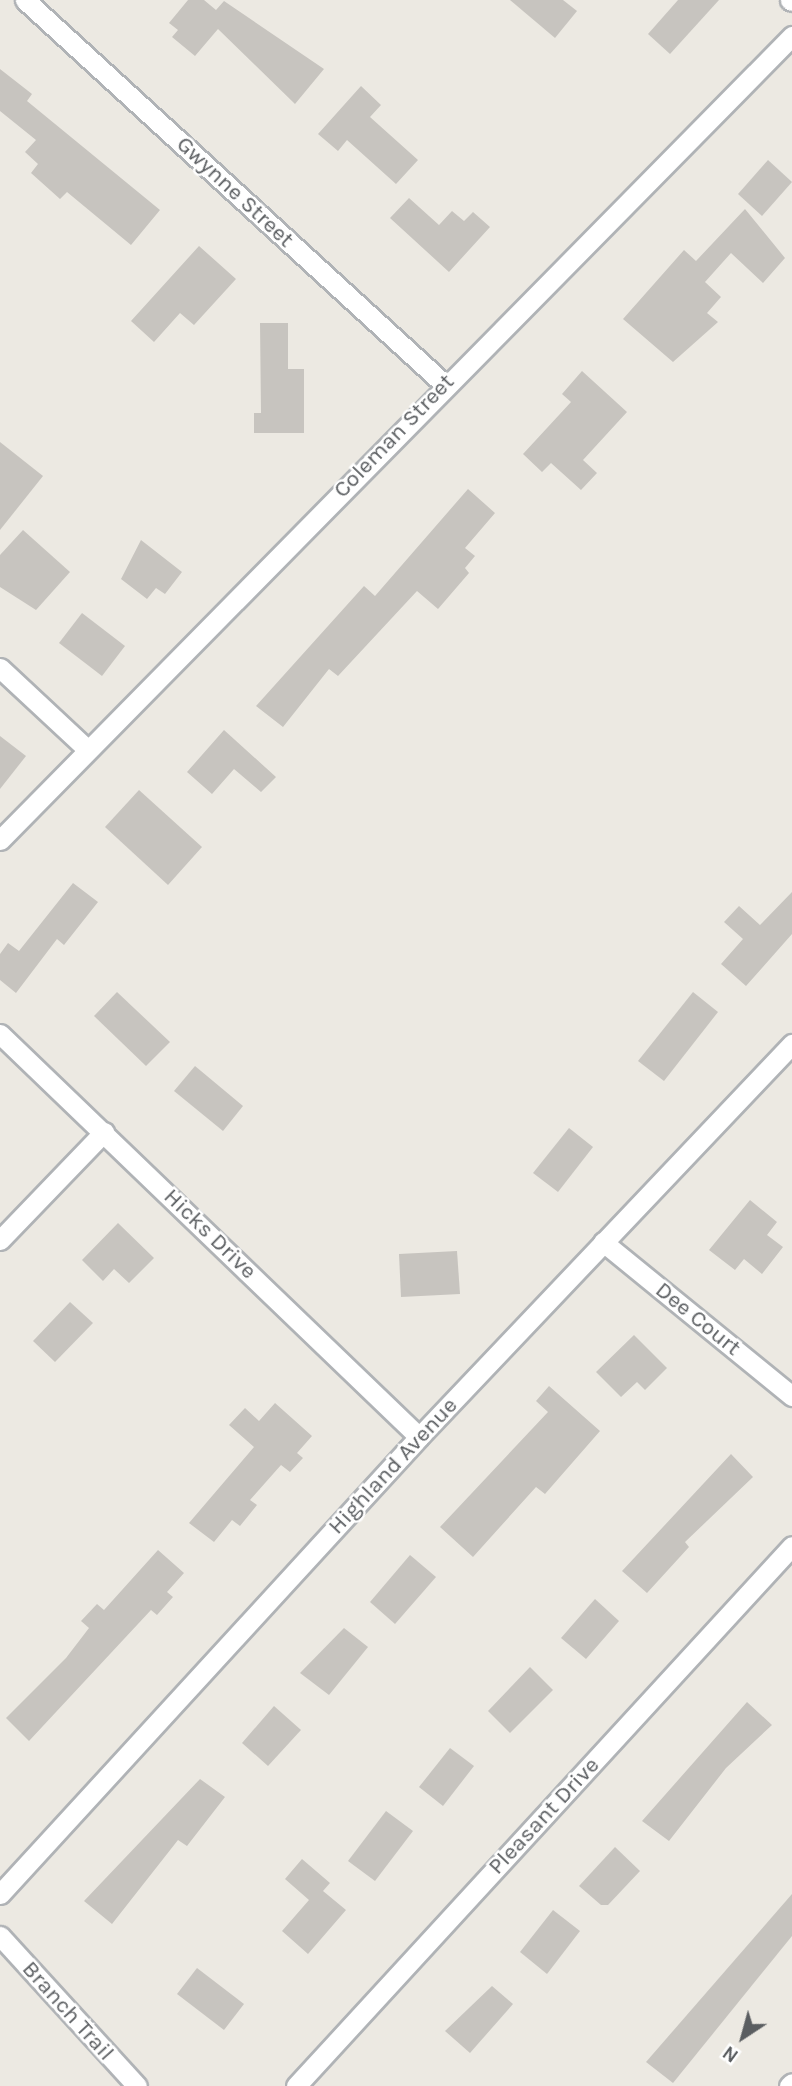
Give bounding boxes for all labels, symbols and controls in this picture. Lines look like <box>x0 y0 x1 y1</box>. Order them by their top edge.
street label: Gwynne Street <box>171 131 299 253</box>
street label: Coleman Street <box>328 368 460 504</box>
street label: Hicks Drive <box>158 1183 262 1285</box>
street label: Dee Court <box>650 1276 746 1362</box>
street label: Highland Avenue <box>323 1392 463 1540</box>
street label: Pleasant Drive <box>483 1752 605 1880</box>
street label: Branch Trail <box>16 1956 120 2066</box>
north arrow <box>708 2002 778 2072</box>
text: N <box>719 2041 743 2067</box>

